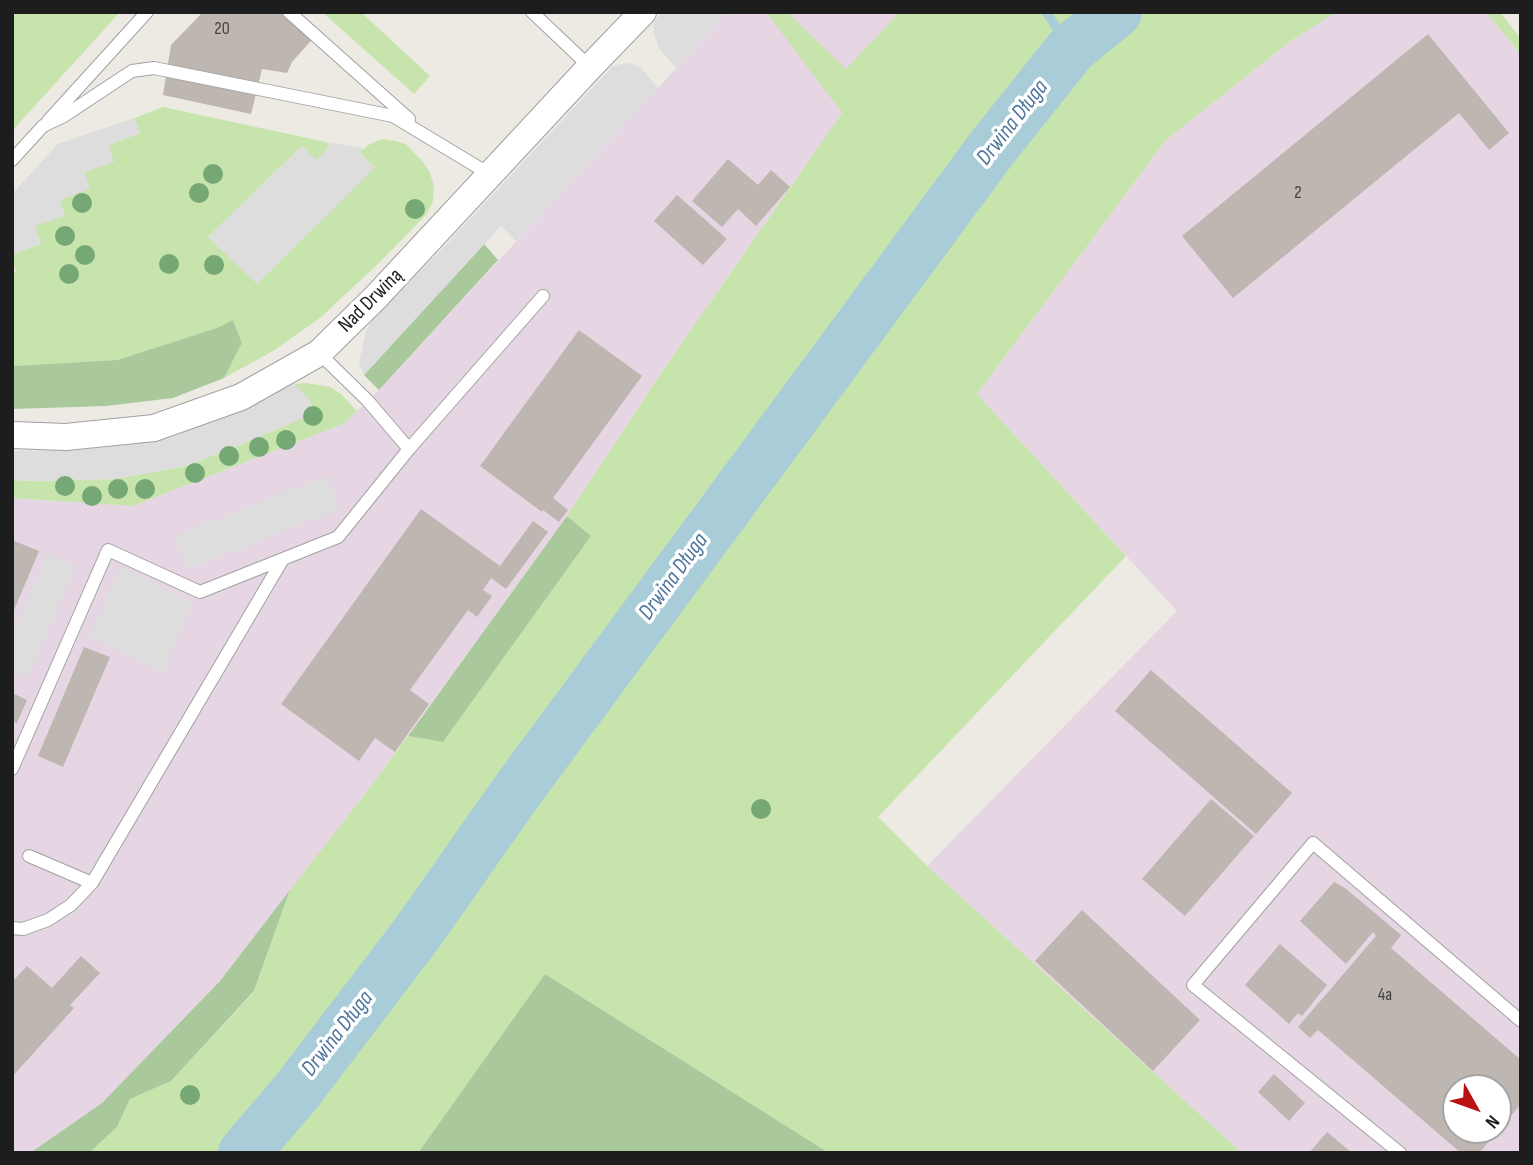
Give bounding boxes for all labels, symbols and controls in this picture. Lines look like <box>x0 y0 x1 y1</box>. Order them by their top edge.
house number: 20 <box>214 18 230 40</box>
water label: Drwina Długa <box>971 75 1055 171</box>
house number: 2 <box>1294 182 1302 204</box>
street label: Nad Drwiną <box>334 264 408 338</box>
water label: Drwina Długa <box>633 528 715 626</box>
house number: 4a <box>1378 984 1392 1006</box>
water label: Drwina Długa <box>296 986 380 1082</box>
north arrow <box>1442 1074 1512 1144</box>
text: N <box>1480 1110 1504 1133</box>

